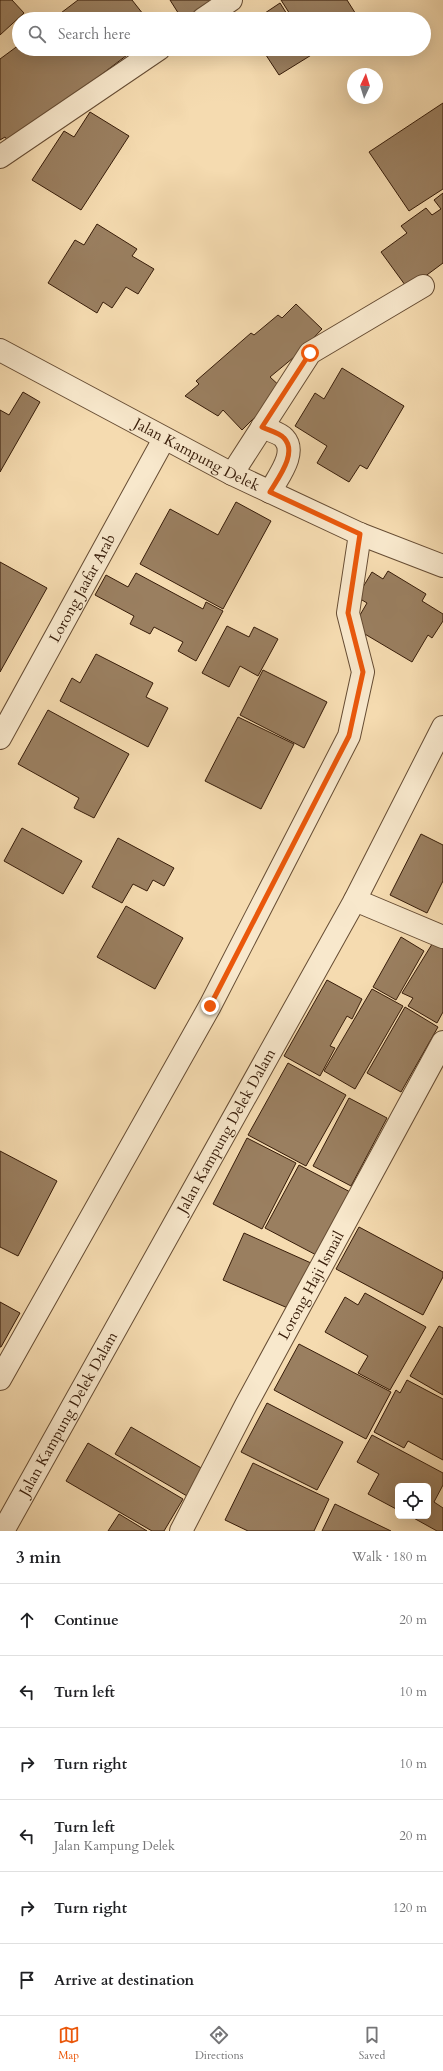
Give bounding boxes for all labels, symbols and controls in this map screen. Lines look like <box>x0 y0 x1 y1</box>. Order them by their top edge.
search box <box>12 12 431 56</box>
icon: search <box>26 23 48 45</box>
text: Search here <box>58 24 131 44</box>
north arrow <box>347 68 383 104</box>
route start <box>301 344 319 362</box>
street label: Jalan Kampung Delek <box>129 412 263 496</box>
street label: Lorong Jaafar Arab <box>44 530 120 646</box>
route end <box>201 997 219 1015</box>
street label: Jalan Kampung Delek Dalam <box>171 1045 280 1219</box>
street label: Lorong Haji Ismail <box>273 1227 349 1343</box>
street label: Jalan Kampung Delek Dalam <box>13 1328 122 1502</box>
map controls <box>395 1483 431 1519</box>
button: locate <box>395 1483 431 1519</box>
text: 3 min <box>16 1546 61 1569</box>
text: Walk · 180 m <box>352 1548 427 1566</box>
icon: ahead <box>16 1609 38 1631</box>
text: Continue <box>54 1610 119 1630</box>
text: 20 m <box>399 1611 427 1629</box>
icon: left <box>16 1681 38 1703</box>
text: Turn left <box>54 1682 115 1702</box>
text: 10 m <box>399 1683 427 1701</box>
icon: right <box>16 1753 38 1775</box>
text: Turn right <box>54 1754 127 1774</box>
text: 10 m <box>399 1755 427 1773</box>
text: Turn left <box>54 1817 115 1837</box>
icon: left <box>16 1825 38 1847</box>
text: 20 m <box>399 1827 427 1845</box>
text: Jalan Kampung Delek <box>54 1837 175 1855</box>
icon: right <box>16 1897 38 1919</box>
text: Turn right <box>54 1898 127 1918</box>
text: 120 m <box>393 1899 427 1917</box>
icon: arrive <box>16 1969 38 1991</box>
text: Arrive at destination <box>54 1970 194 1990</box>
tab: Map <box>58 2024 80 2063</box>
tab: Directions <box>195 2024 243 2063</box>
tab: Saved <box>359 2024 385 2063</box>

